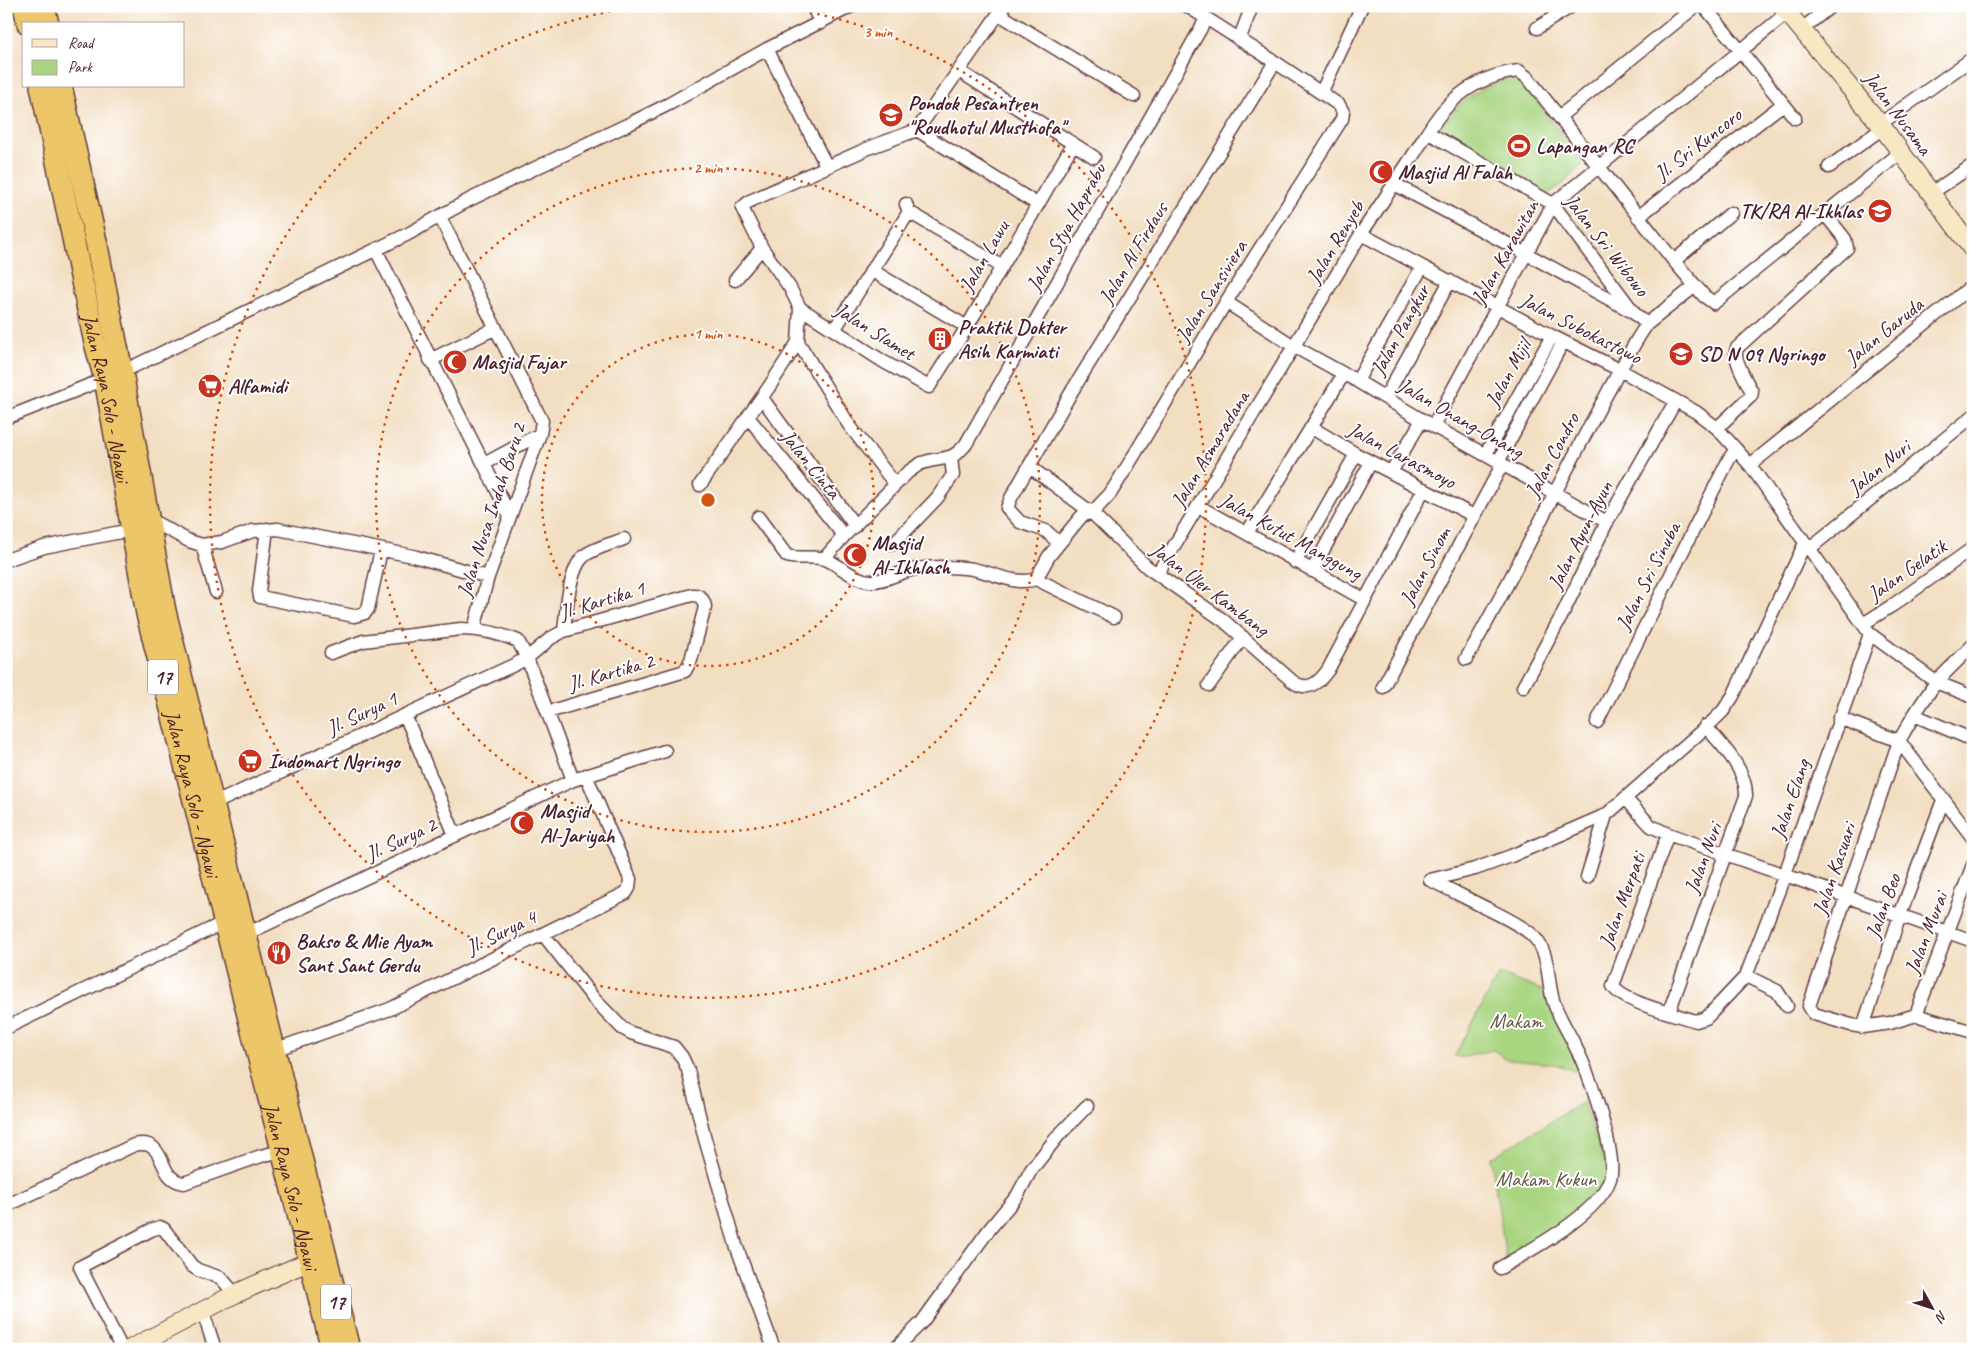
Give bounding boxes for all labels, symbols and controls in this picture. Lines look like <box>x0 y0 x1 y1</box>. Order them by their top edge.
legend <box>22 22 185 88</box>
text: 3 min <box>864 23 893 42</box>
text: Road <box>68 34 95 53</box>
text: Park <box>68 58 93 77</box>
street label: Jalan Nusama <box>1858 65 1939 161</box>
place label: Pondok Pesantren "Roudhotul Musthofa" <box>908 90 1070 140</box>
street label: Jl. Sri Kuncoro <box>1649 101 1748 187</box>
school or university icon: Pondok Pesantren "Roudhotul Musthofa" <box>878 102 904 128</box>
sports icon: Lapangan RC <box>1506 133 1532 159</box>
place label: Lapangan RC <box>1536 133 1637 159</box>
street label: Jalan Stya Haprabu <box>1020 158 1112 296</box>
text: 2 min <box>694 159 723 178</box>
mosque icon: Masjid Al Falah <box>1368 159 1394 185</box>
place label: Masjid Al Falah <box>1398 159 1514 185</box>
street label: Jalan Sri Wibowo <box>1558 188 1656 303</box>
street label: Jalan Karawitan <box>1465 193 1545 310</box>
street label: Jalan Renyeb <box>1300 194 1371 289</box>
street label: Jalan Al Firdaus <box>1092 196 1174 309</box>
place label: TK/RA Al-Ikhlas <box>1740 198 1865 224</box>
school or university icon: TK/RA Al-Ikhlas <box>1867 198 1893 224</box>
street label: Jalan Lawu <box>953 215 1015 297</box>
street label: Jalan Sansiviera <box>1169 234 1254 348</box>
street label: Jalan Pangkur <box>1364 279 1436 381</box>
street label: Jalan Subokastowo <box>1515 286 1647 370</box>
street label: Jalan Garuda <box>1839 291 1930 371</box>
street label: Jalan Slamet <box>829 296 922 367</box>
street label: Jalan Raya Solo - Ngawi <box>76 311 137 487</box>
place label: Praktik Dokter Asih Karmiati <box>958 314 1068 364</box>
text: 1 min <box>694 325 723 344</box>
building icon: Praktik Dokter Asih Karmiati <box>927 326 953 352</box>
street label: Jalan Mijil <box>1479 332 1539 412</box>
school or university icon: SD N 09 Ngringo <box>1668 341 1694 367</box>
place label: SD N 09 Ngringo <box>1698 341 1827 367</box>
mosque icon: Masjid Fajar <box>442 349 468 375</box>
place label: Masjid Fajar <box>472 349 568 375</box>
street label: Jalan Onang-Onang <box>1393 371 1529 465</box>
supermarket icon: Alfamidi <box>197 373 223 399</box>
place label: Alfamidi <box>228 373 290 399</box>
street label: Jalan Asmaradana <box>1164 384 1256 513</box>
street label: Jalan Condro <box>1518 407 1586 503</box>
street label: Jalan Larasmoyo <box>1343 415 1462 495</box>
street label: Jalan Nusa Indah Baru 2 <box>450 418 532 601</box>
street label: Jalan Cinta <box>775 423 848 505</box>
street label: Jalan Nuri <box>1842 432 1918 501</box>
street label: Jalan Ayun-Ayun <box>1541 476 1619 594</box>
street label: Jalan Kutut Manggung <box>1215 486 1368 586</box>
centre of rings <box>699 491 717 509</box>
street label: Jalan Sri Sinuba <box>1609 516 1687 635</box>
street label: Jalan Sinom <box>1393 521 1457 610</box>
place label: Masjid Al-Ikhlash <box>872 530 951 580</box>
street label: Jalan Gelatik <box>1862 533 1953 607</box>
street label: Jalan Uler Kambang <box>1145 536 1275 643</box>
mosque icon: Masjid Al-Ikhlash <box>842 542 868 568</box>
street label: Jl. Kartika 1 <box>555 574 649 626</box>
street label: Jl. Kartika 2 <box>564 647 658 697</box>
road number: 17 <box>148 660 178 694</box>
street label: Jl. Surya 1 <box>322 685 403 741</box>
street label: Jalan Raya Solo - Ngawi <box>158 707 226 883</box>
supermarket icon: Indomart Ngringo <box>237 748 263 774</box>
place label: Indomart Ngringo <box>268 748 402 774</box>
street label: Jalan Elang <box>1764 755 1816 843</box>
place label: Masjid Al-Jariyah <box>540 798 616 849</box>
mosque icon: Masjid Al-Jariyah <box>509 810 535 836</box>
street label: Jl. Surya 2 <box>361 811 442 867</box>
street label: Jalan Nuri <box>1678 816 1729 898</box>
street label: Jalan Kasuari <box>1806 817 1863 919</box>
street label: Jalan Merpati <box>1592 846 1652 952</box>
street label: Jalan Beo <box>1859 869 1907 943</box>
street label: Jalan Murai <box>1898 886 1955 978</box>
street label: Jl. Surya 4 <box>461 903 543 961</box>
place label: Bakso & Mie Ayam Sant Sant Gerdu <box>296 928 433 978</box>
restaurant icon: Bakso & Mie Ayam Sant Sant Gerdu <box>266 940 292 966</box>
park label: Makam <box>1489 1008 1544 1034</box>
street label: Jalan Raya Solo - Ngawi <box>257 1099 325 1276</box>
park label: Makam Kukun <box>1496 1166 1597 1192</box>
north arrow <box>1906 1282 1956 1332</box>
road number: 17 <box>321 1284 351 1320</box>
text: N <box>1931 1307 1951 1327</box>

